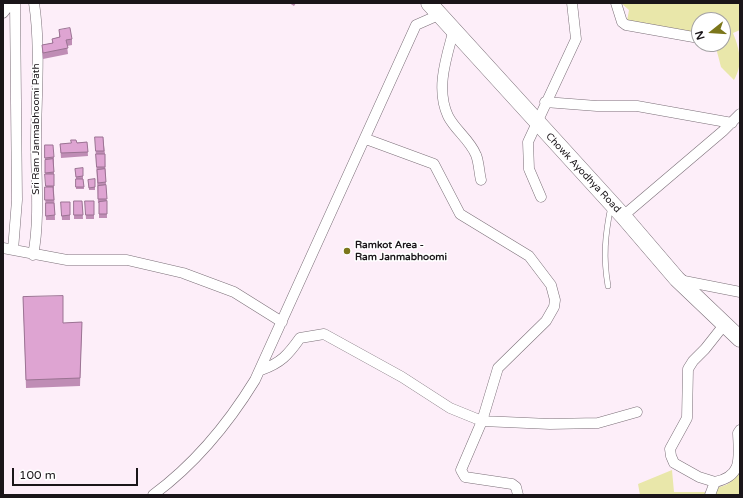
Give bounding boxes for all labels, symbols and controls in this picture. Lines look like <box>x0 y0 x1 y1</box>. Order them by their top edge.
north arrow <box>691 12 731 52</box>
text: N <box>692 29 708 41</box>
street label: Sri Ram Janmabhoomi Path <box>30 63 42 195</box>
street label: Chowk Ayodhya Road <box>543 131 623 215</box>
place label: Ramkot Area - Ram Janmabhoomi <box>355 239 447 262</box>
marker: Ramkot Area - Ram Janmabhoomi <box>342 246 352 256</box>
scale bar <box>14 460 140 486</box>
text: 100 m <box>19 468 56 482</box>

